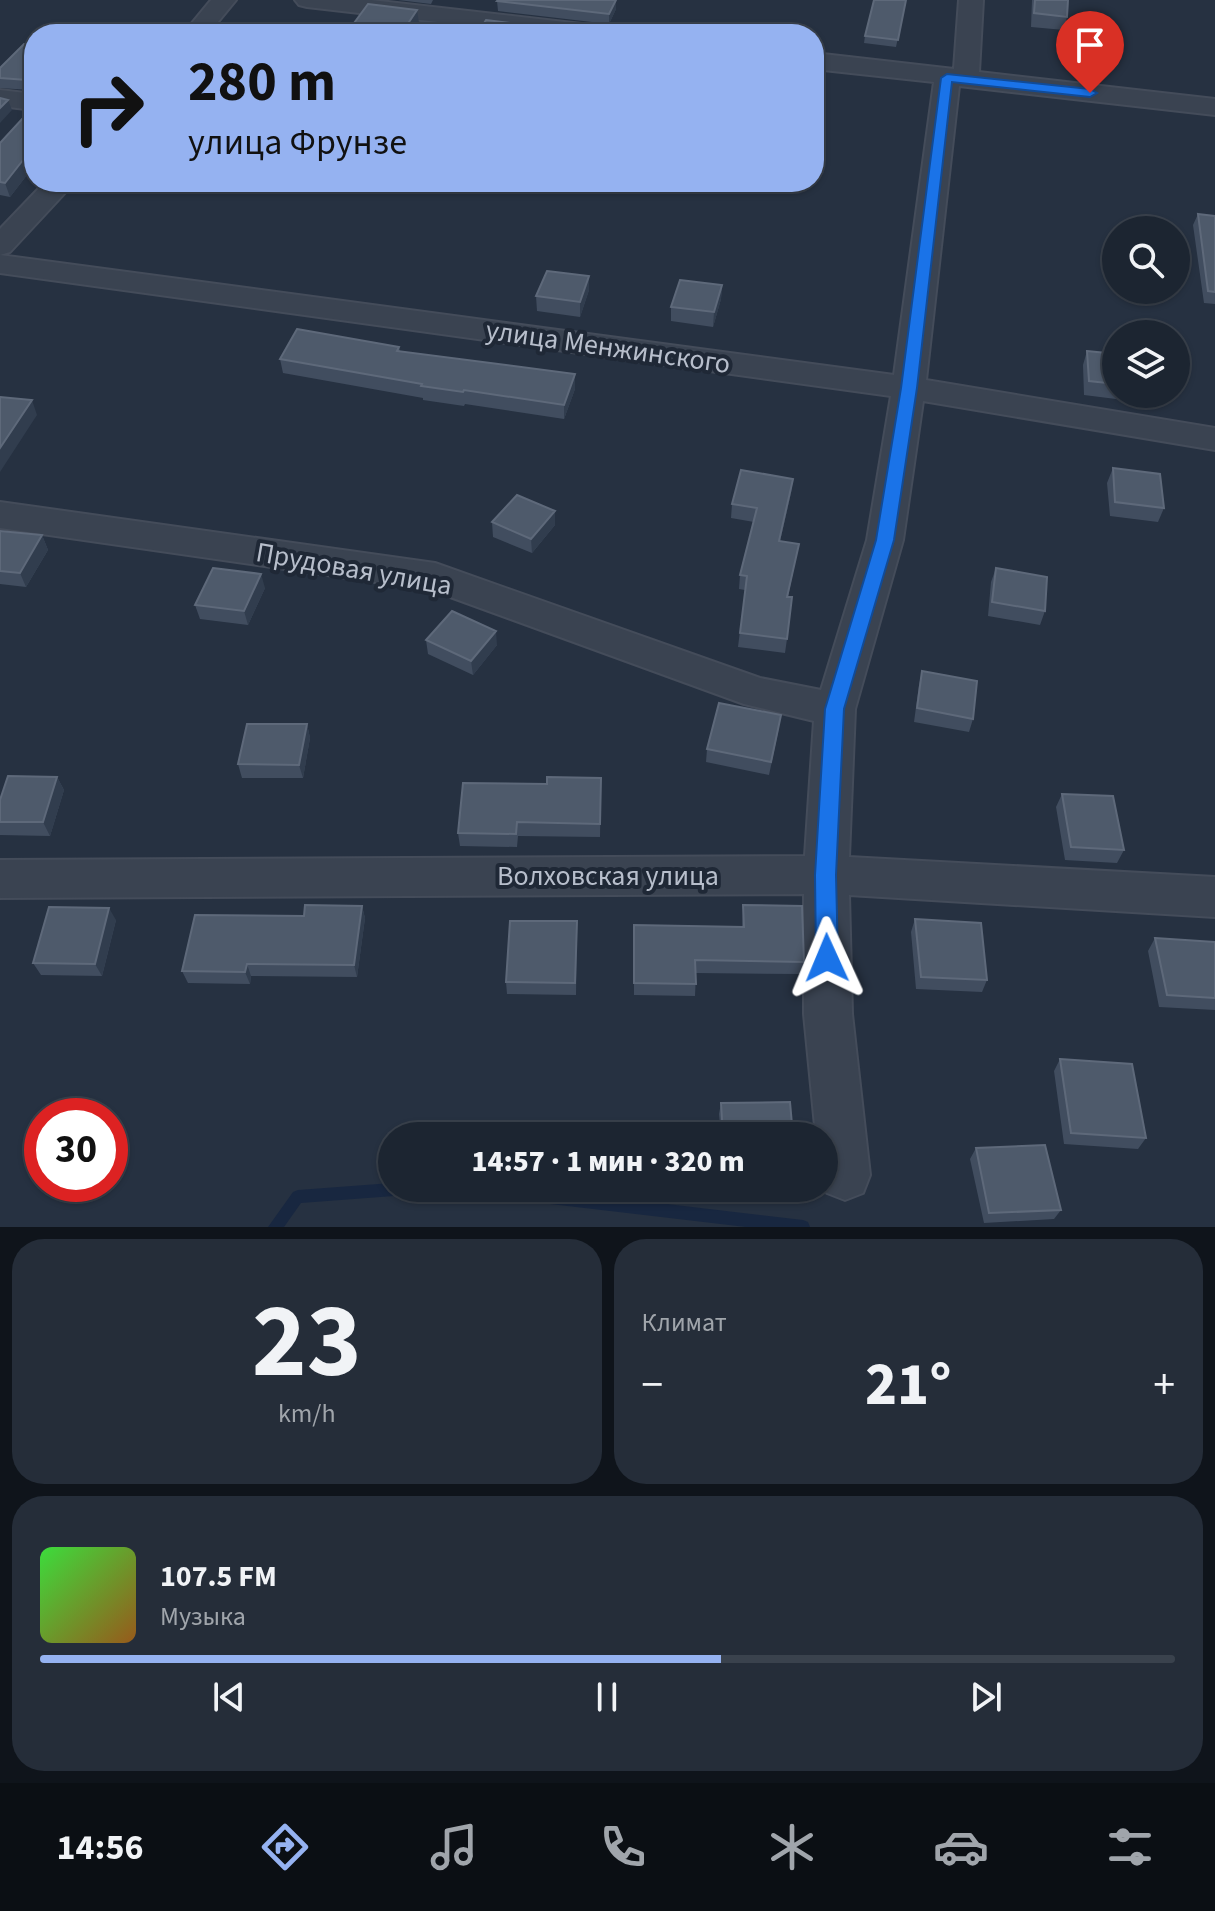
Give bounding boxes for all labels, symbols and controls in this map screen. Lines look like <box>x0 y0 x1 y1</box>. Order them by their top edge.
pin <box>1056 11 1124 93</box>
icon: arrive <box>1068 23 1112 67</box>
text: 280 m <box>188 43 336 122</box>
icon: right <box>56 56 160 160</box>
text: улица Фрунзе <box>188 117 407 168</box>
map controls <box>1102 216 1190 408</box>
button: search <box>1102 216 1190 304</box>
street label: улица Менжинского <box>483 310 733 384</box>
button: layers <box>1102 320 1190 408</box>
street label: Прудовая улица <box>253 532 455 606</box>
street label: Волховская улица <box>497 856 719 896</box>
position arrow <box>785 916 869 1000</box>
speed limit sign: 30 <box>24 1098 128 1202</box>
text: 14:57 · 1 мин · 320 m <box>471 1140 745 1183</box>
text: 23 <box>252 1269 362 1417</box>
text: Климат <box>642 1304 727 1341</box>
text: 21° <box>865 1343 951 1428</box>
text: − <box>642 1354 663 1417</box>
text: + <box>1153 1354 1175 1417</box>
text: km/h <box>278 1395 336 1432</box>
text: 107.5 FM <box>160 1555 277 1598</box>
text: Музыка <box>160 1598 246 1635</box>
icon: previous <box>207 1675 251 1719</box>
icon: pause <box>585 1675 629 1719</box>
icon: next <box>964 1675 1008 1719</box>
icon: directions <box>257 1819 313 1875</box>
icon: music <box>426 1819 482 1875</box>
icon: phone <box>595 1819 651 1875</box>
icon: climate <box>764 1819 820 1875</box>
icon: car <box>933 1819 989 1875</box>
icon: filters <box>1102 1819 1158 1875</box>
text: 14:56 <box>57 1822 143 1873</box>

